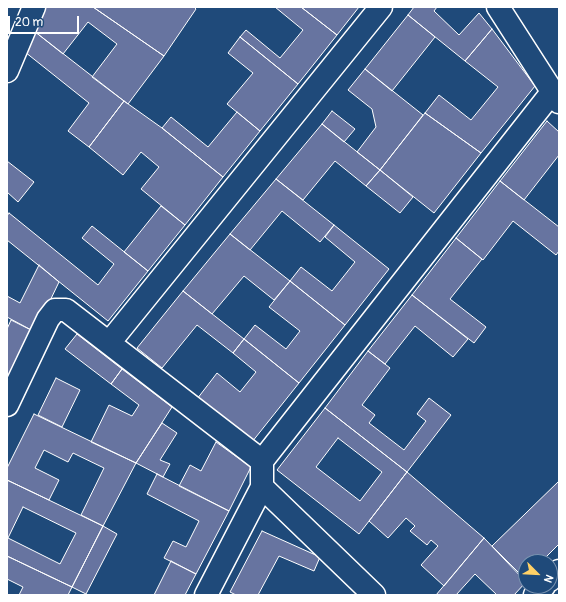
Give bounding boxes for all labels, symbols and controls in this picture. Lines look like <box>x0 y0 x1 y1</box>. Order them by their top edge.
scale bar <box>10 8 81 34</box>
text: 20 m <box>15 15 43 30</box>
north arrow <box>518 554 558 594</box>
text: N <box>541 573 556 585</box>

